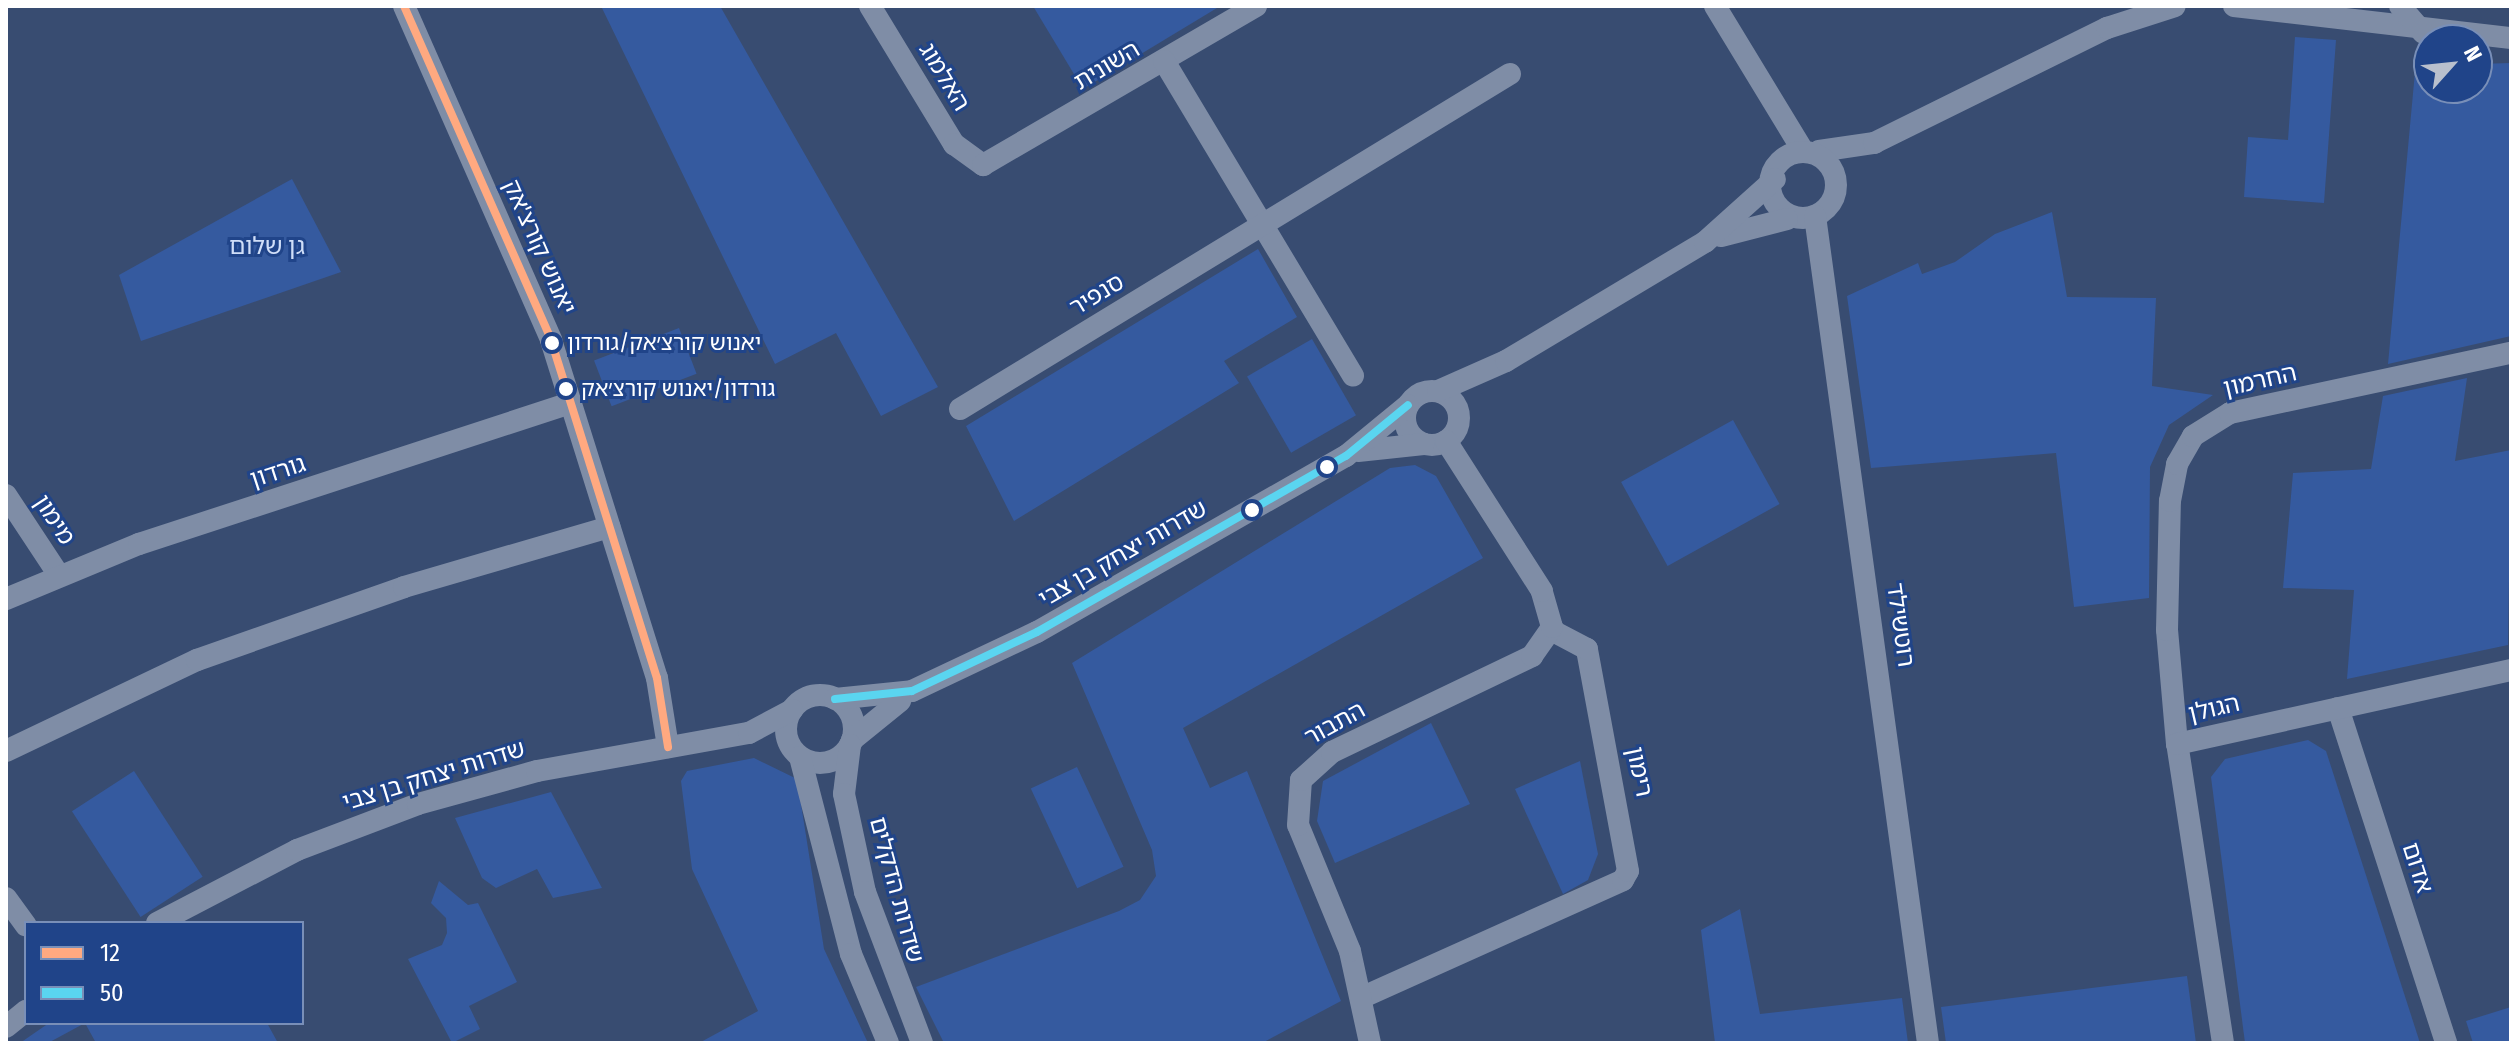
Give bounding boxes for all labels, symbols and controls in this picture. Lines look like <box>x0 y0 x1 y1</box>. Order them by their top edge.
north arrow <box>2413 24 2493 104</box>
street label: השונית <box>1069 35 1145 97</box>
street label: האלמוג <box>912 38 976 116</box>
text: N <box>2458 42 2488 66</box>
street label: יאנוש קורצ'אק <box>496 175 582 319</box>
park label: גן שלום <box>229 233 305 261</box>
street label: סנפיר <box>1065 268 1129 322</box>
place label: יאנוש קורצ׳אק/גורדון <box>567 330 761 356</box>
marker: יאנוש קורצ׳אק/גורדון <box>544 335 560 351</box>
street label: החרמון <box>2221 359 2299 403</box>
place label: גורדון/יאנוש קורצ׳אק <box>581 376 775 402</box>
marker: גורדון/יאנוש קורצ׳אק <box>558 381 574 397</box>
street label: גורדון <box>247 450 309 494</box>
unlabelled marker <box>1319 459 1335 475</box>
street label: מימון <box>27 490 81 550</box>
street label: שדרות יצחק בן צבי <box>1034 494 1212 614</box>
unlabelled marker <box>1244 502 1260 518</box>
street label: רוטשילד <box>1880 581 1920 669</box>
street label: הגולן <box>2186 689 2242 729</box>
street label: התבור <box>1300 696 1370 752</box>
street label: שדרות יצחק בן צבי <box>339 735 529 817</box>
street label: רימון <box>1620 744 1658 800</box>
street label: שדרות הדקלים <box>863 814 929 966</box>
street label: אדום <box>2395 839 2439 897</box>
legend <box>24 921 304 1025</box>
text: 12 <box>100 939 120 967</box>
text: 50 <box>100 979 124 1007</box>

